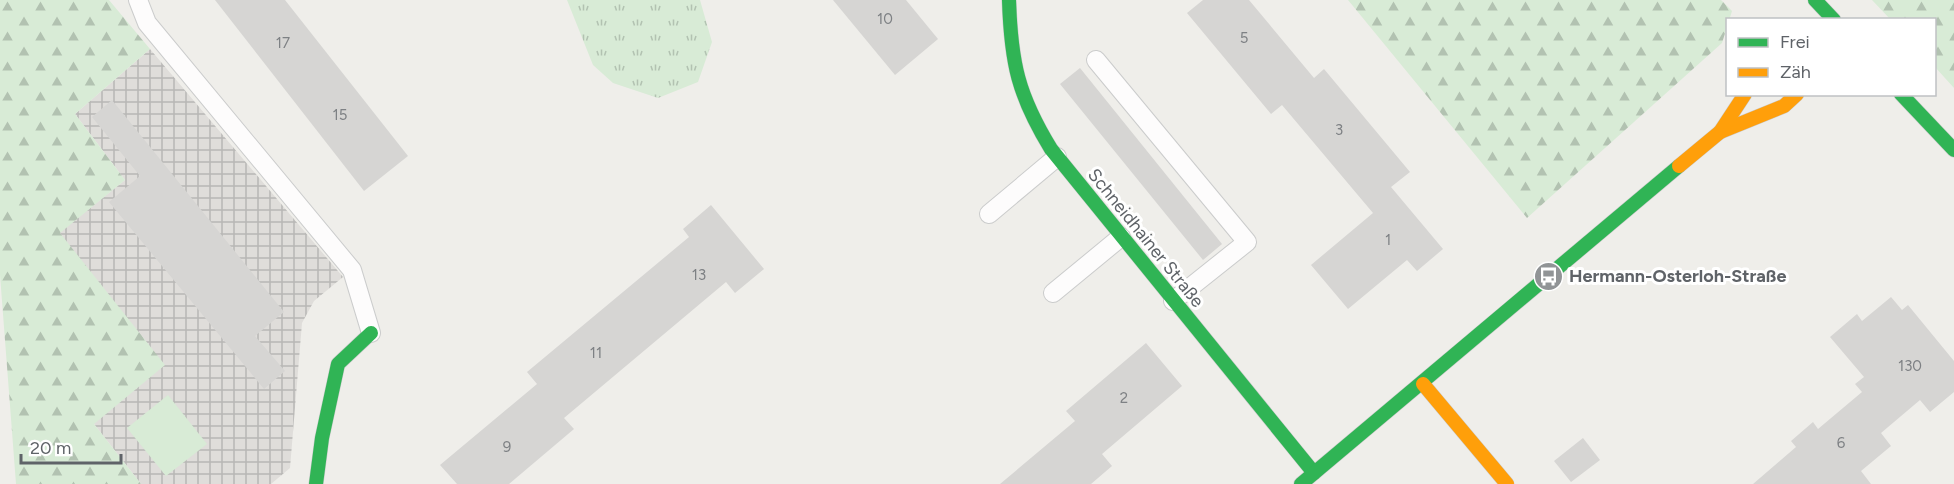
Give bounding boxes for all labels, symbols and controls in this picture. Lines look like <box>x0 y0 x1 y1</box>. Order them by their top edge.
house number: 10 <box>877 10 893 28</box>
legend <box>1726 18 1936 96</box>
house number: 5 <box>1240 29 1248 47</box>
text: Frei <box>1780 31 1810 53</box>
house number: 17 <box>276 34 290 52</box>
text: Zäh <box>1780 61 1811 83</box>
house number: 15 <box>333 106 347 124</box>
house number: 3 <box>1335 121 1343 139</box>
street label: Schneidhainer Straße <box>1083 164 1209 312</box>
house number: 1 <box>1385 231 1391 249</box>
bus stop icon: Hermann-Osterloh-Straße <box>1532 260 1564 292</box>
place label: Hermann-Osterloh-Straße <box>1569 265 1786 287</box>
house number: 13 <box>692 266 706 284</box>
house number: 11 <box>590 344 602 362</box>
house number: 130 <box>1898 357 1922 375</box>
house number: 2 <box>1120 389 1128 407</box>
scale bar <box>21 427 122 465</box>
house number: 6 <box>1837 434 1846 452</box>
text: 20 m <box>30 437 71 459</box>
house number: 9 <box>503 438 511 456</box>

